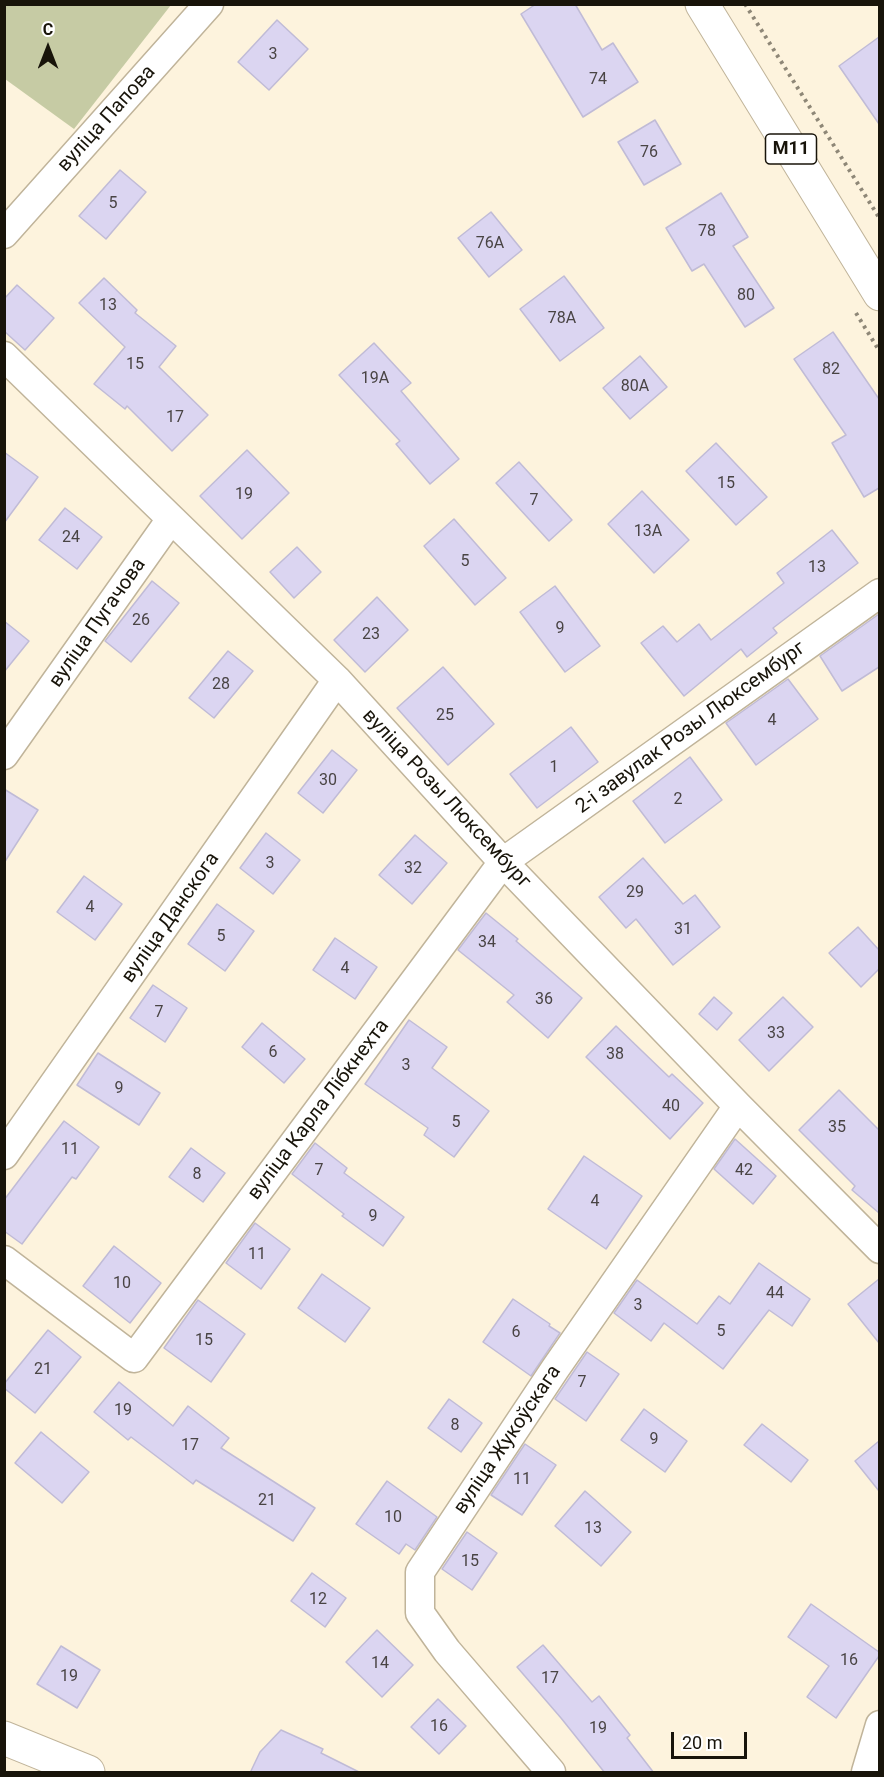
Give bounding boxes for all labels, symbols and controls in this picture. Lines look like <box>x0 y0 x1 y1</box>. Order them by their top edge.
north arrow <box>18 18 78 78</box>
text: С <box>43 20 53 39</box>
house number: 3 <box>269 45 277 65</box>
street label: вуліца Папова <box>53 61 161 177</box>
house number: 74 <box>589 70 607 90</box>
road number: М11 <box>766 134 816 164</box>
house number: 76 <box>640 143 658 163</box>
house number: 5 <box>109 194 117 214</box>
house number: 78 <box>698 222 716 242</box>
house number: 76А <box>476 234 504 254</box>
house number: 80 <box>737 286 755 306</box>
house number: 13 <box>99 296 117 316</box>
house number: 78А <box>548 309 576 329</box>
house number: 15 <box>126 355 144 375</box>
house number: 82 <box>822 360 840 380</box>
house number: 19А <box>361 369 389 389</box>
house number: 80А <box>621 377 649 397</box>
house number: 17 <box>166 408 184 428</box>
house number: 15 <box>717 474 735 494</box>
house number: 19 <box>235 485 253 505</box>
house number: 7 <box>530 491 538 511</box>
house number: 13А <box>634 522 662 542</box>
house number: 24 <box>62 528 80 548</box>
house number: 5 <box>461 552 469 572</box>
street label: вуліца Пугачова <box>45 554 151 692</box>
house number: 13 <box>808 558 826 578</box>
house number: 26 <box>132 611 150 631</box>
house number: 9 <box>556 619 564 639</box>
house number: 23 <box>362 625 380 645</box>
street label: 2-і завулак Розы Люксембург <box>572 637 810 819</box>
house number: 28 <box>212 675 230 695</box>
street label: вуліца Розы Люксембург <box>357 704 535 894</box>
house number: 25 <box>436 706 454 726</box>
house number: 4 <box>768 711 776 731</box>
house number: 1 <box>550 758 558 778</box>
house number: 30 <box>319 771 337 791</box>
house number: 2 <box>674 790 682 810</box>
street label: вуліца Данскога <box>117 848 225 988</box>
house number: 3 <box>266 854 274 874</box>
house number: 32 <box>404 859 422 879</box>
house number: 29 <box>626 883 644 903</box>
house number: 4 <box>86 898 94 918</box>
house number: 31 <box>674 920 692 940</box>
house number: 5 <box>217 927 225 947</box>
house number: 34 <box>478 933 496 953</box>
house number: 4 <box>341 959 349 979</box>
house number: 36 <box>535 990 553 1010</box>
house number: 7 <box>155 1003 163 1023</box>
street label: вуліца Карла Лібкнехта <box>243 1015 395 1205</box>
house number: 33 <box>767 1024 785 1044</box>
house number: 6 <box>269 1043 277 1063</box>
house number: 38 <box>606 1045 624 1065</box>
house number: 3 <box>402 1056 410 1076</box>
house number: 9 <box>115 1079 123 1099</box>
house number: 40 <box>662 1097 680 1117</box>
house number: 5 <box>452 1113 460 1133</box>
house number: 35 <box>828 1118 846 1138</box>
house number: 11 <box>61 1140 79 1160</box>
house number: 7 <box>315 1161 323 1181</box>
house number: 42 <box>735 1161 753 1181</box>
house number: 8 <box>193 1165 201 1185</box>
house number: 4 <box>591 1192 599 1212</box>
house number: 9 <box>369 1207 377 1227</box>
house number: 11 <box>248 1245 266 1265</box>
house number: 10 <box>113 1274 131 1294</box>
house number: 44 <box>766 1284 784 1304</box>
house number: 3 <box>634 1296 642 1316</box>
house number: 5 <box>717 1322 725 1342</box>
house number: 6 <box>512 1323 520 1343</box>
house number: 15 <box>195 1331 213 1351</box>
house number: 21 <box>34 1360 52 1380</box>
street label: вуліца Жукоўскага <box>449 1361 567 1519</box>
house number: 7 <box>578 1373 586 1393</box>
house number: 19 <box>114 1401 132 1421</box>
house number: 8 <box>451 1416 459 1436</box>
house number: 9 <box>650 1430 658 1450</box>
house number: 17 <box>181 1436 199 1456</box>
house number: 11 <box>513 1470 531 1490</box>
house number: 21 <box>258 1491 276 1511</box>
house number: 10 <box>384 1508 402 1528</box>
house number: 13 <box>584 1519 602 1539</box>
house number: 15 <box>461 1552 479 1572</box>
house number: 12 <box>309 1590 327 1610</box>
house number: 16 <box>840 1651 858 1671</box>
house number: 14 <box>371 1654 389 1674</box>
house number: 19 <box>60 1667 78 1687</box>
house number: 17 <box>541 1669 559 1689</box>
house number: 16 <box>430 1717 448 1737</box>
house number: 19 <box>589 1719 607 1739</box>
scale bar <box>674 1720 750 1758</box>
text: 20 m <box>682 1732 722 1753</box>

